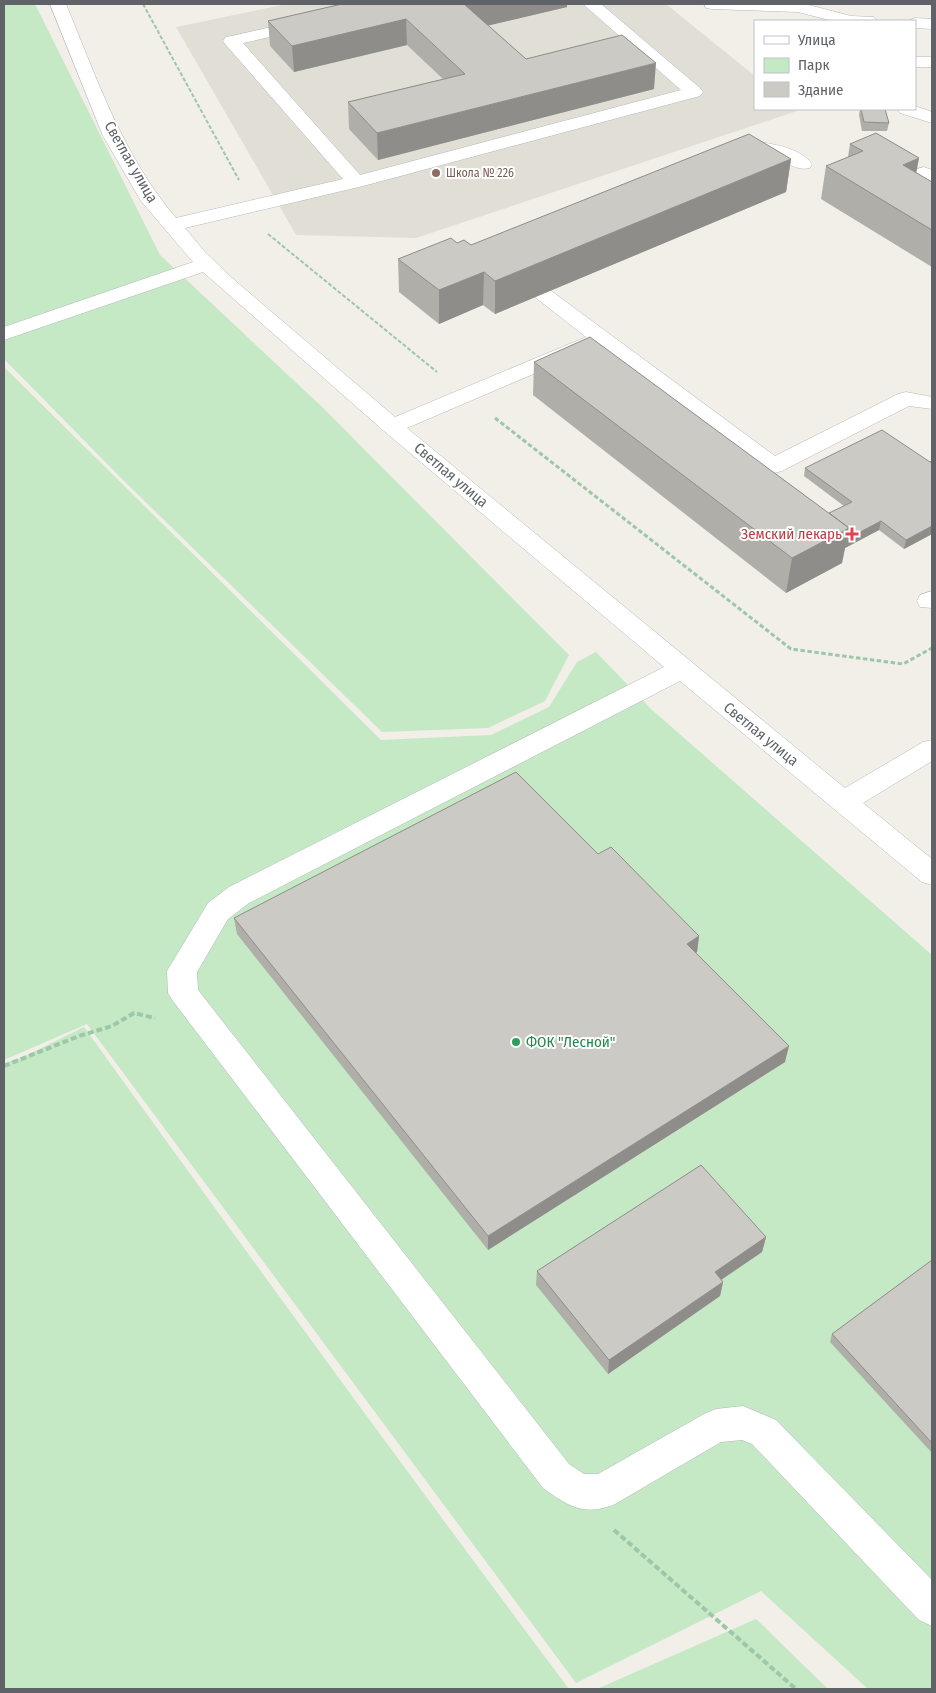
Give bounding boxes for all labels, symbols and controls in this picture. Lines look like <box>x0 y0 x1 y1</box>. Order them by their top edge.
legend <box>754 20 916 110</box>
text: Улица <box>797 31 836 49</box>
text: Парк <box>798 56 829 74</box>
text: Здание <box>798 81 844 99</box>
street label: Светлая улица <box>100 118 162 206</box>
place label: Школа № 226 <box>446 166 514 180</box>
marker: Школа № 226 <box>430 167 442 179</box>
street label: Светлая улица <box>410 439 492 511</box>
place label: Земский лекарь <box>741 525 842 543</box>
marker: Земский лекарь <box>846 528 858 540</box>
street label: Светлая улица <box>720 698 802 770</box>
place label: ФОК "Лесной" <box>526 1033 616 1051</box>
marker: ФОК "Лесной" <box>510 1036 522 1048</box>

